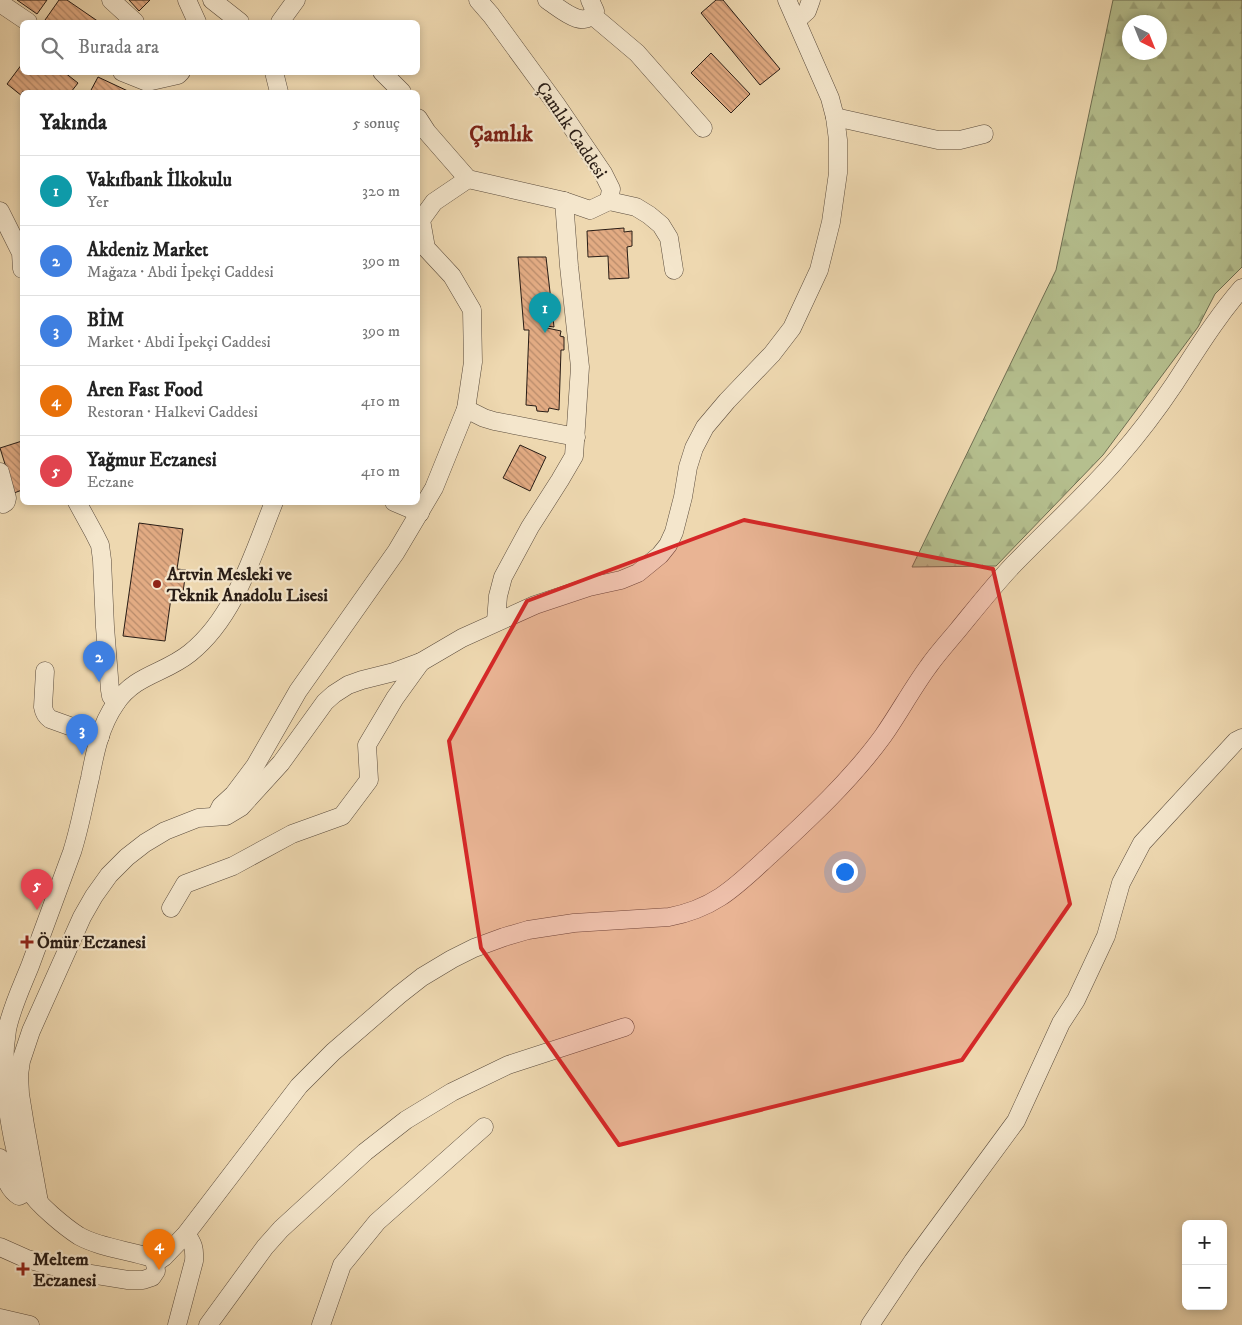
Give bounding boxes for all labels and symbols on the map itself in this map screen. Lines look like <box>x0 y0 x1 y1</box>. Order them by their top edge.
north arrow <box>1122 15 1167 60</box>
street label: Çamlık Caddesi <box>531 78 612 183</box>
district label: Çamlık <box>469 121 534 148</box>
pin: 1 <box>529 292 561 333</box>
place label: Artvin Mesleki ve Teknik Anadolu Lisesi <box>166 564 328 607</box>
marker: Artvin Mesleki ve Teknik Anadolu Lisesi <box>151 578 163 590</box>
pin: 2 <box>83 641 115 682</box>
pin: 3 <box>66 714 98 755</box>
your location <box>832 859 858 885</box>
pin: 5 <box>21 869 53 910</box>
place label: Ömür Eczanesi <box>37 931 146 954</box>
marker: Ömür Eczanesi <box>21 936 33 948</box>
pin: 4 <box>143 1229 175 1270</box>
place label: Meltem Eczanesi <box>33 1249 97 1292</box>
marker: Meltem Eczanesi <box>17 1263 29 1275</box>

